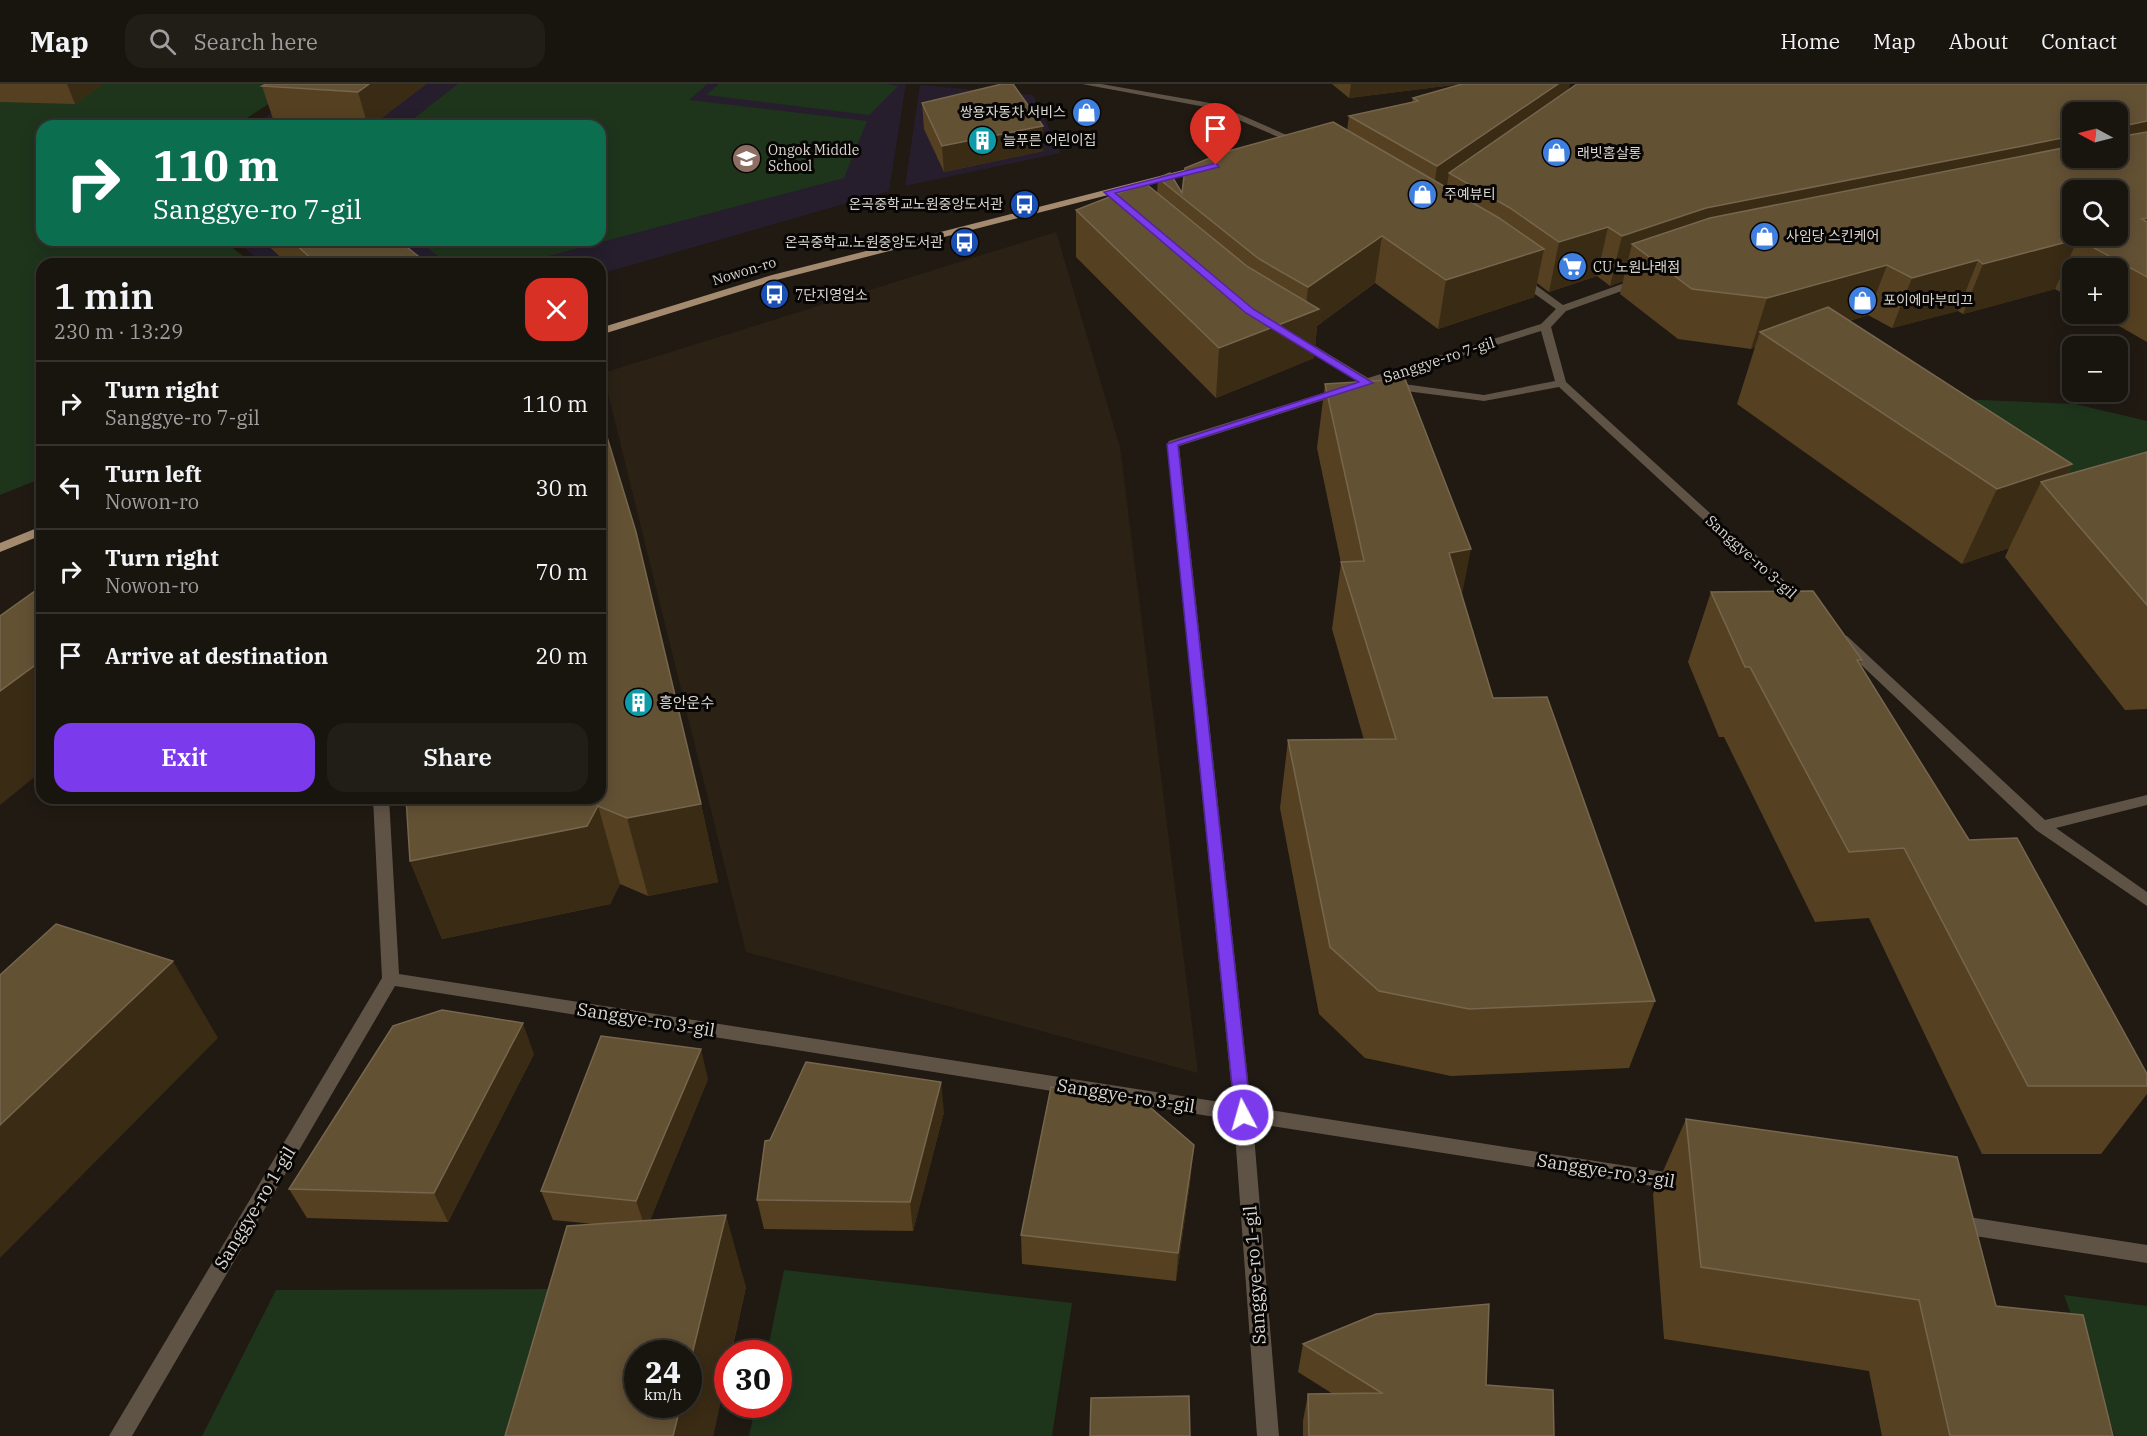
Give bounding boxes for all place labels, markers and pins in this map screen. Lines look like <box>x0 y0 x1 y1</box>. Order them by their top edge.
shop icon: 쌍용자동차 서비스 <box>1071 96 1103 128</box>
place label: 쌍용자동차 서비스 <box>960 103 1066 121</box>
pin <box>1190 103 1241 165</box>
building icon: 늘푸른 어린이집 <box>966 124 998 156</box>
place label: 늘푸른 어린이집 <box>1003 131 1096 149</box>
shop icon: 래빗홈살롱 <box>1540 137 1572 169</box>
place label: Ongok Middle School <box>768 141 859 175</box>
school or university icon: Ongok Middle School <box>731 142 763 174</box>
place label: 래빗홈살롱 <box>1577 144 1642 162</box>
shop icon: 주예뷰티 <box>1407 178 1439 210</box>
place label: 주예뷰티 <box>1444 185 1496 203</box>
bus stop icon: 온곡중학교노원중앙도서관 <box>1008 188 1040 220</box>
place label: 온곡중학교노원중앙도서관 <box>848 195 1003 213</box>
shop icon: 사임당 스킨케어 <box>1749 220 1781 252</box>
bus stop icon: 온곡중학교.노원중앙도서관 <box>948 226 980 258</box>
place label: 사임당 스킨케어 <box>1786 227 1879 245</box>
place label: 온곡중학교.노원중앙도서관 <box>785 233 943 251</box>
supermarket icon: CU 노원나래점 <box>1556 251 1588 283</box>
place label: CU 노원나래점 <box>1593 258 1680 276</box>
bus stop icon: 7단지영업소 <box>758 279 790 311</box>
shop icon: 포이에마부띠끄 <box>1846 284 1878 316</box>
place label: 7단지영업소 <box>795 286 868 304</box>
place label: 포이에마부띠끄 <box>1883 291 1973 309</box>
building icon: 흥안운수 <box>622 687 654 719</box>
place label: 흥안운수 <box>659 693 714 712</box>

